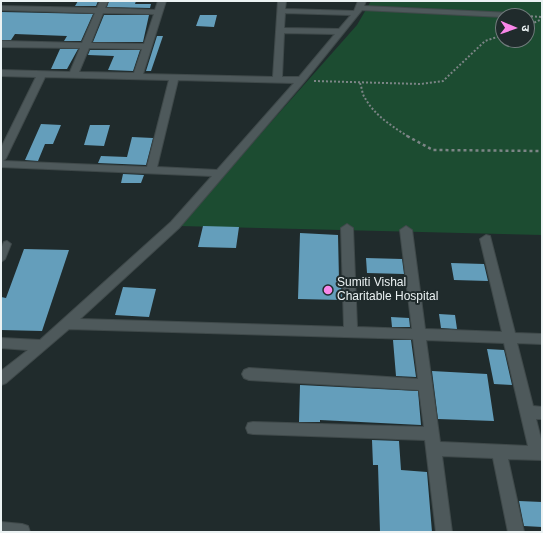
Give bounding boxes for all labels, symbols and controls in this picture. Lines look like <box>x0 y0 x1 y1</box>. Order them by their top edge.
north arrow <box>495 8 535 48</box>
text: उ <box>520 25 532 32</box>
place label: Sumiti Vishal Charitable Hospital <box>337 276 438 304</box>
marker: Sumiti Vishal Charitable Hospital <box>322 284 334 296</box>

